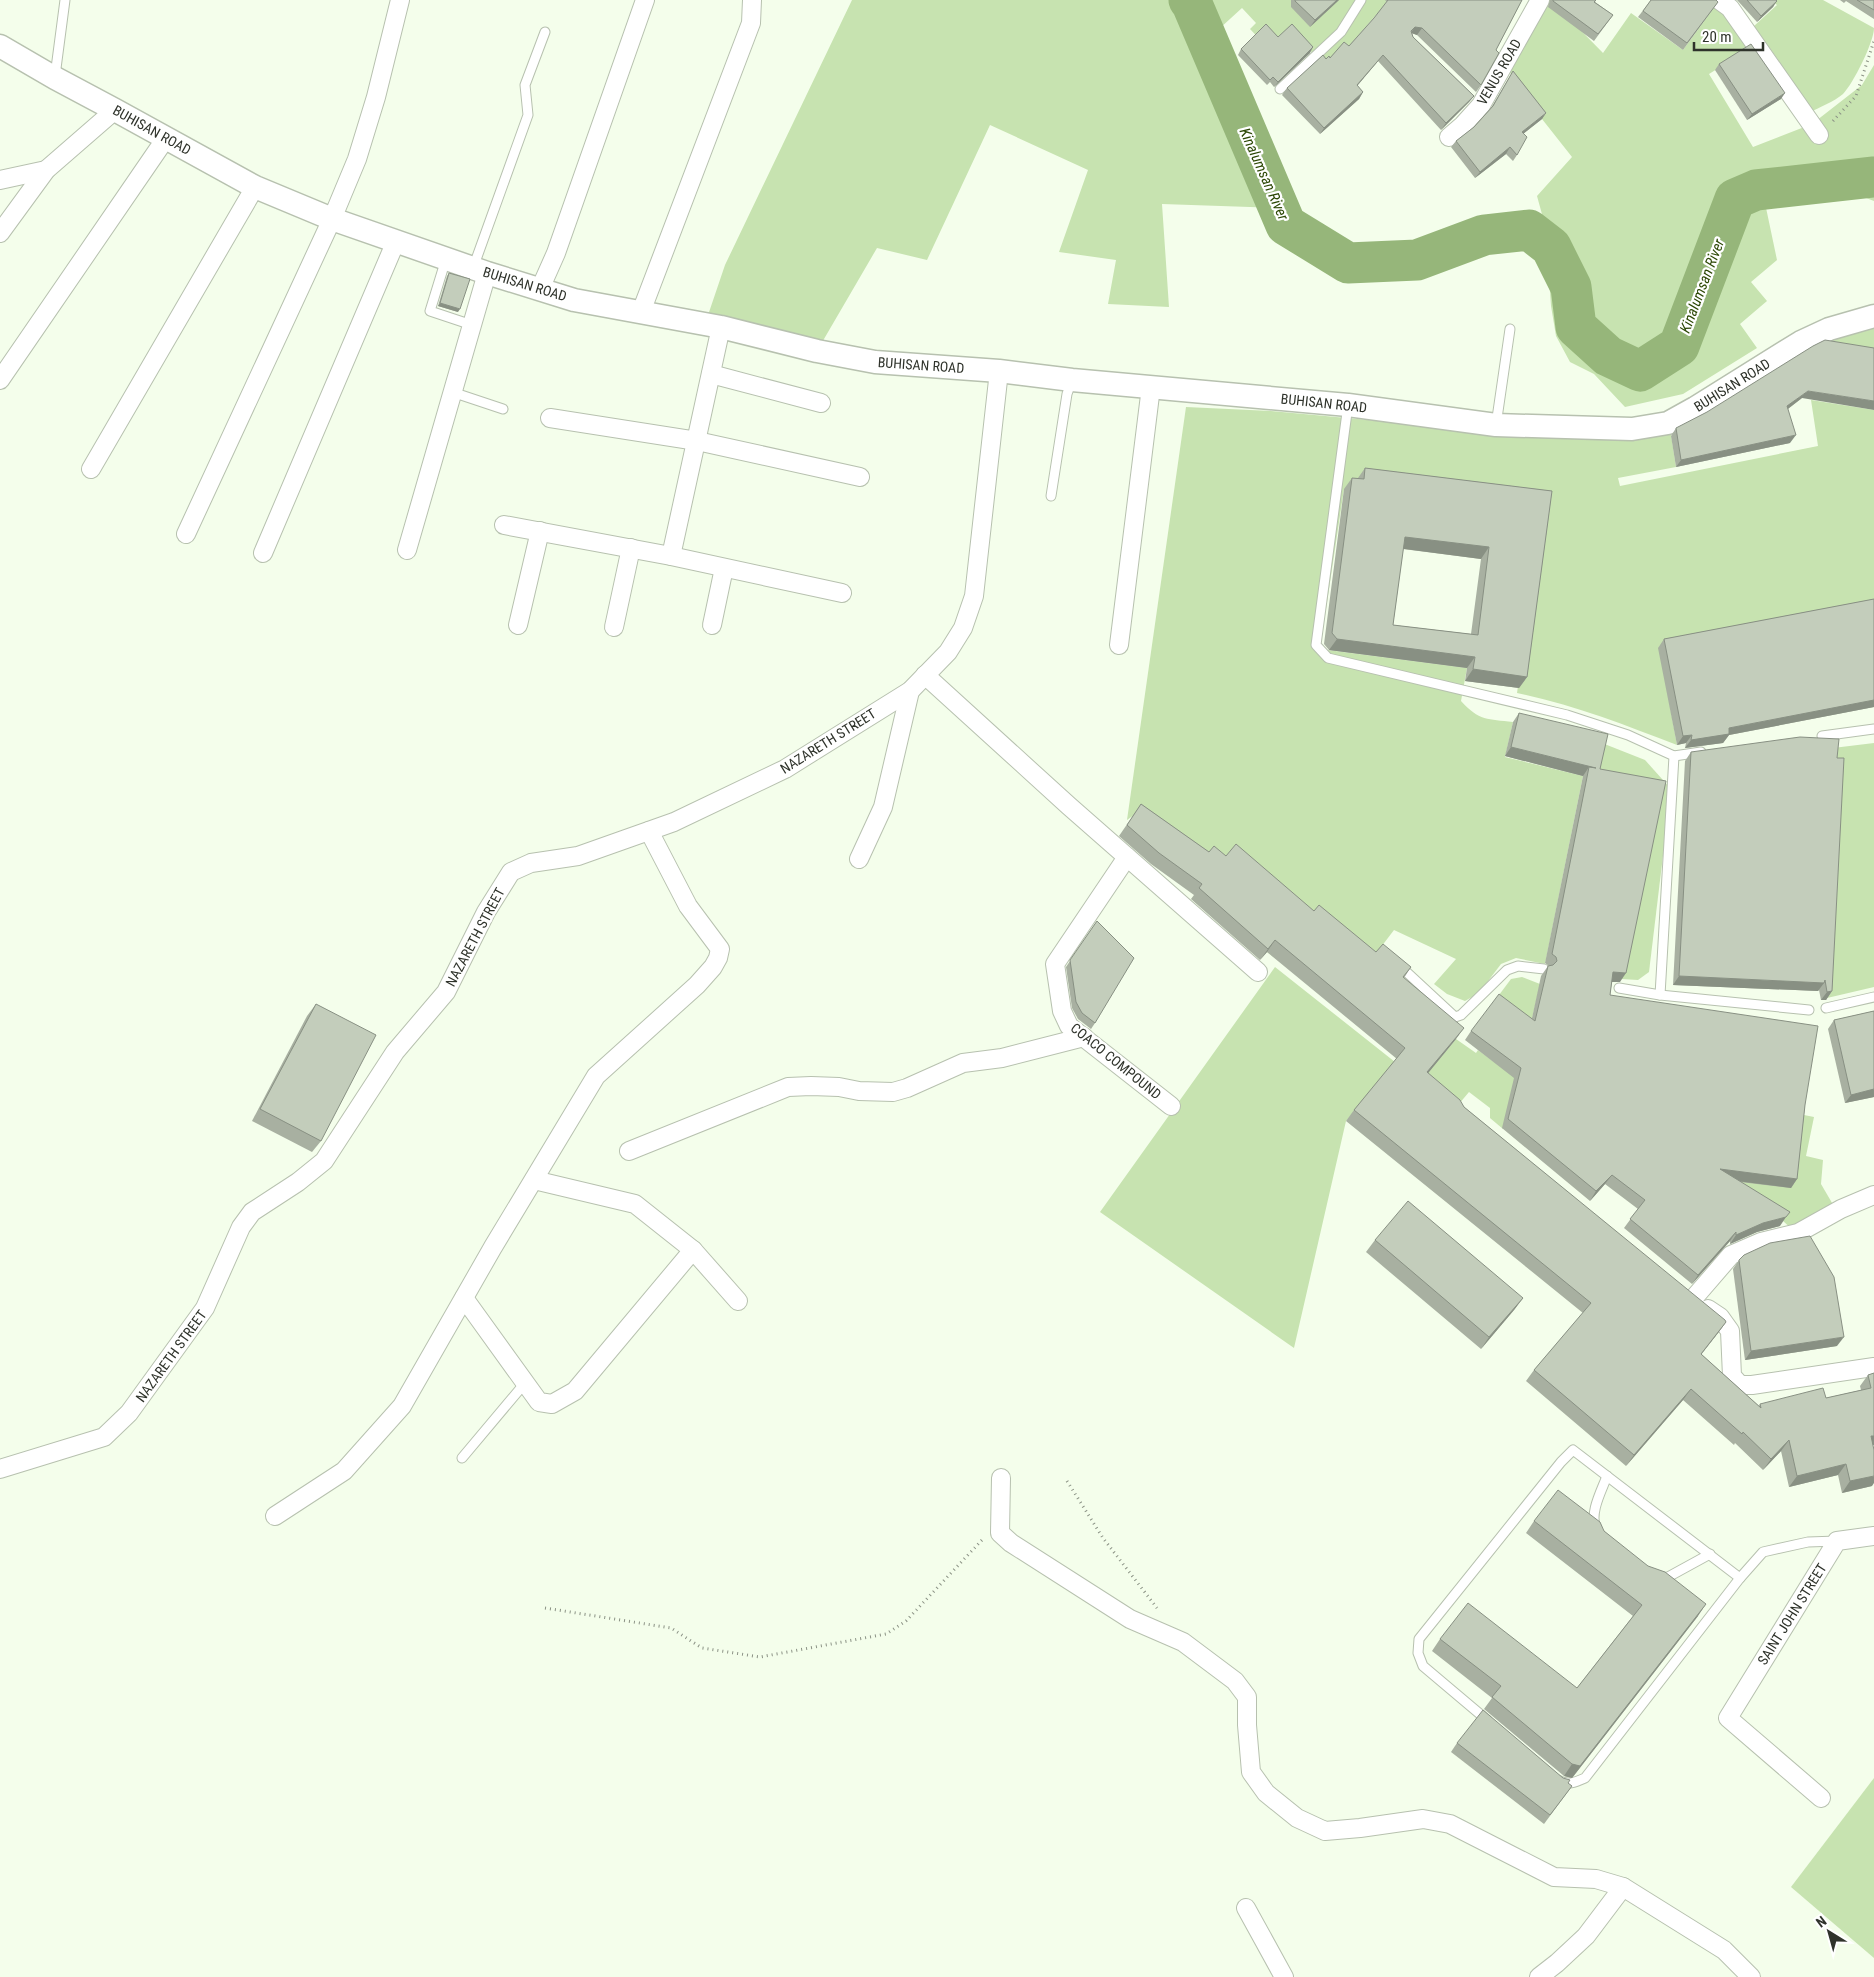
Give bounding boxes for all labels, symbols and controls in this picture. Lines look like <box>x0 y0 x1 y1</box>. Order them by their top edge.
scale bar <box>1694 20 1763 52</box>
text: 20 m <box>1702 28 1732 46</box>
street label: VENUS ROAD <box>1474 36 1524 108</box>
street label: BUHISAN ROAD <box>110 102 194 158</box>
water label: Kinalumsan River <box>1236 125 1293 223</box>
water label: Kinalumsan River <box>1676 236 1728 336</box>
street label: BUHISAN ROAD <box>481 264 569 304</box>
street label: BUHISAN ROAD <box>877 354 965 376</box>
street label: BUHISAN ROAD <box>1691 355 1773 415</box>
street label: BUHISAN ROAD <box>1280 391 1368 415</box>
street label: NAZARETH STREET <box>777 705 879 777</box>
street label: NAZARETH STREET <box>442 885 508 989</box>
street label: COACO COMPOUND <box>1068 1020 1164 1102</box>
street label: NAZARETH STREET <box>132 1307 210 1405</box>
street label: SAINT JOHN STREET <box>1754 1560 1830 1668</box>
north arrow <box>1804 1907 1854 1957</box>
text: N <box>1813 1913 1829 1931</box>

